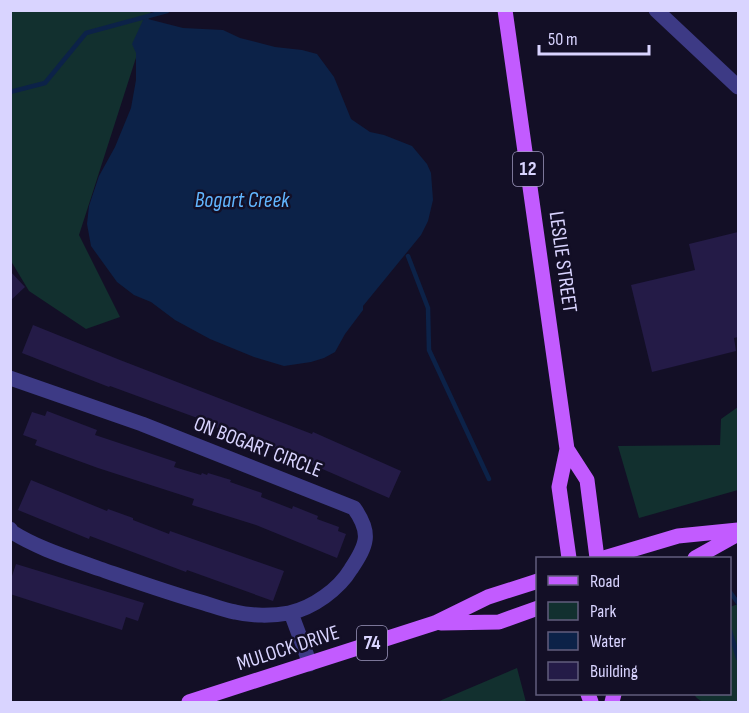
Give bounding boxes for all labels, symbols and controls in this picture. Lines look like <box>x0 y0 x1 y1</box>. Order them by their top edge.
scale bar <box>539 18 648 56</box>
text: 50 m <box>548 29 578 50</box>
road number: 12 <box>513 152 543 186</box>
water label: Bogart Creek <box>195 187 290 214</box>
street label: LESLIE STREET <box>544 210 583 315</box>
street label: ON BOGART CIRCLE <box>190 411 326 483</box>
legend <box>536 557 731 695</box>
text: Road <box>590 571 620 592</box>
text: Park <box>590 601 616 622</box>
street label: MULOCK DRIVE <box>234 620 342 676</box>
road number: 74 <box>357 626 387 660</box>
text: Water <box>590 631 626 652</box>
text: Building <box>590 661 638 682</box>

